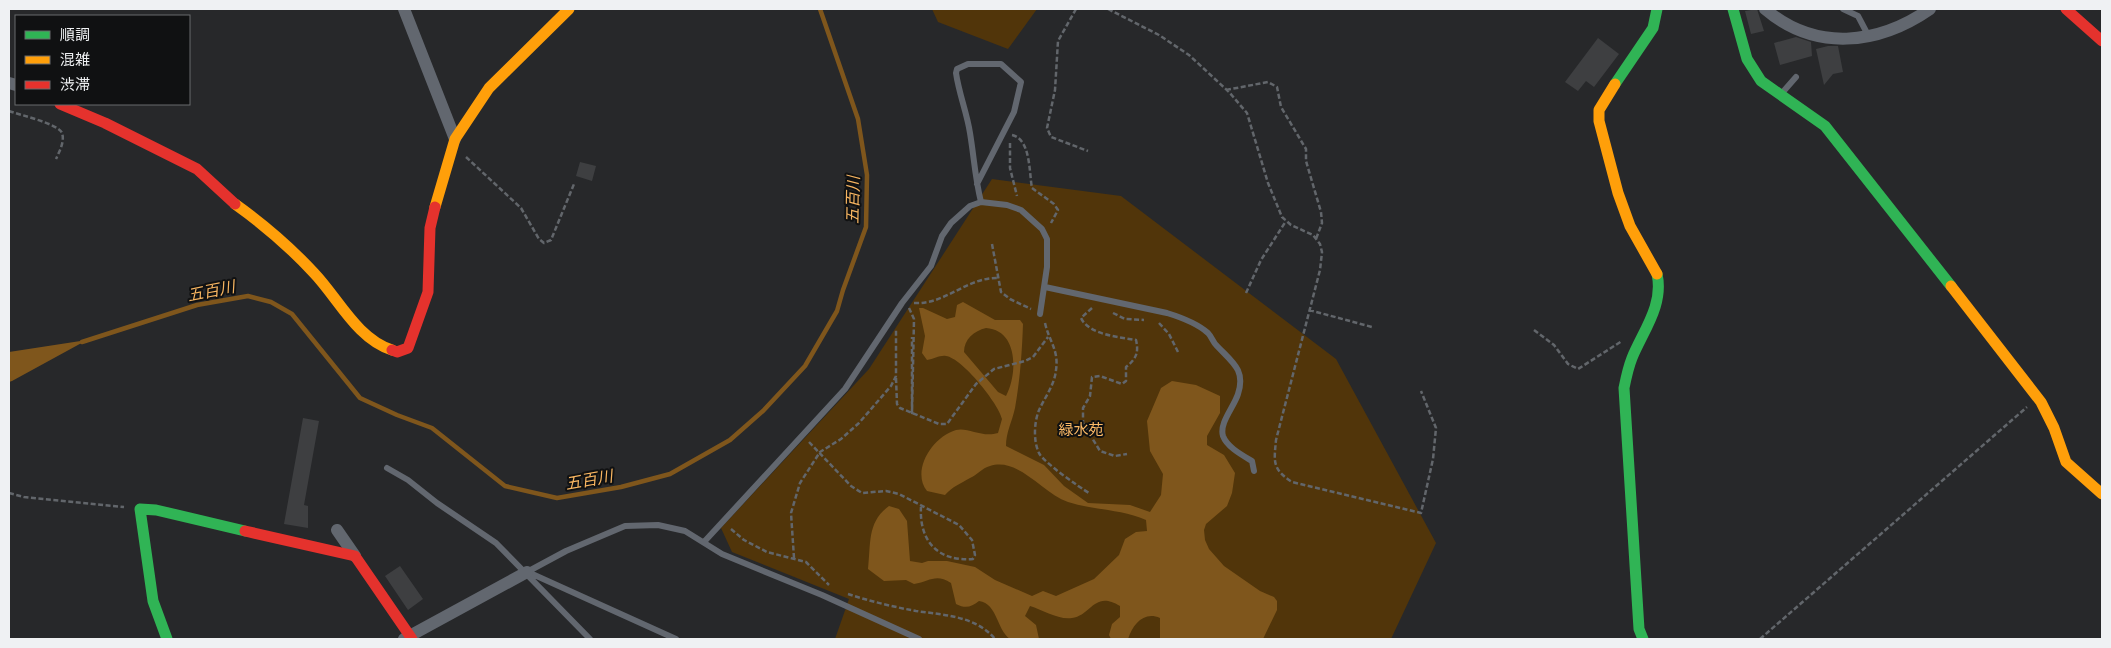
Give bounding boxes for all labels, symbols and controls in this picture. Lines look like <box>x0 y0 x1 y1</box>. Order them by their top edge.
legend <box>15 15 190 105</box>
text: 順調 <box>60 24 90 45</box>
text: 混雑 <box>60 49 90 70</box>
text: 渋滞 <box>60 74 90 95</box>
water label: 五百川 <box>841 174 865 224</box>
water label: 五百川 <box>185 275 239 307</box>
park label: 緑水苑 <box>1058 419 1104 440</box>
water label: 五百川 <box>563 464 617 495</box>

